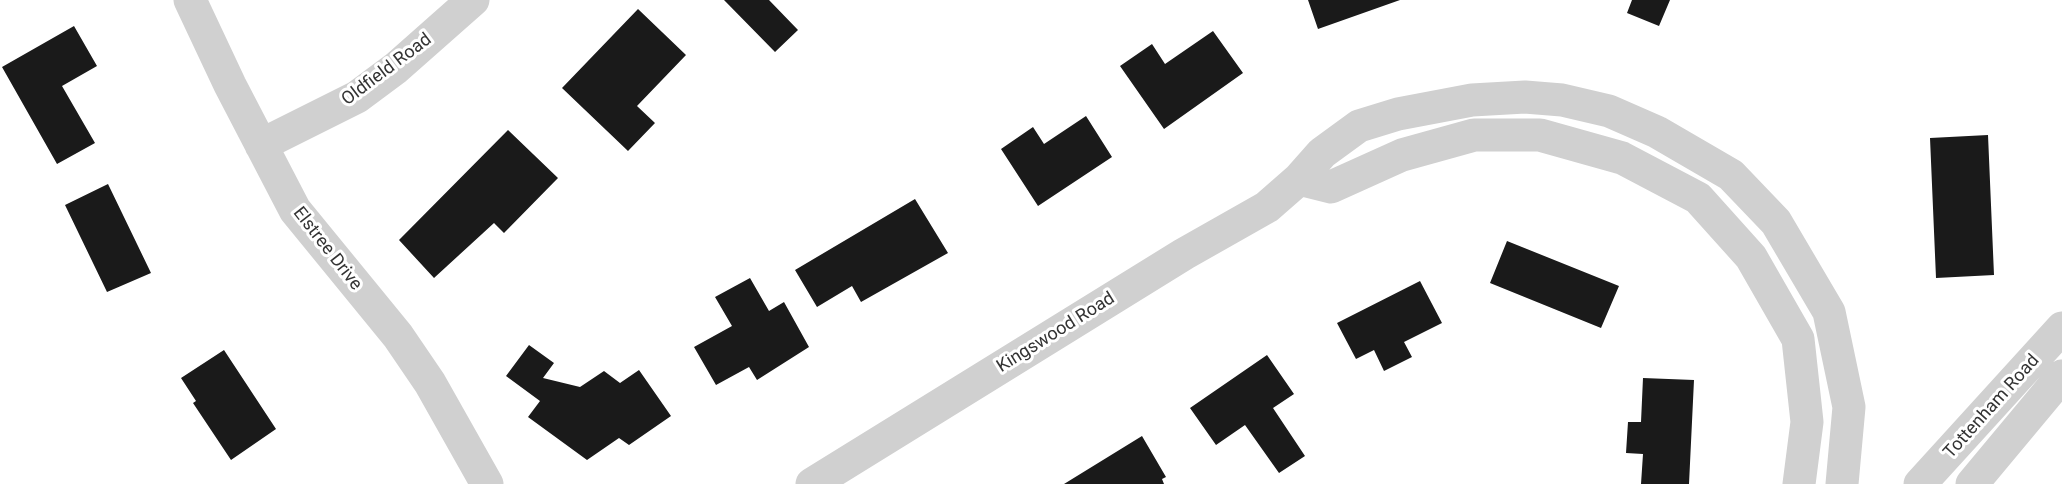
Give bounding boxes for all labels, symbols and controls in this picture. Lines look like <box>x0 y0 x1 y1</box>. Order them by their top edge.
street label: Oldfield Road <box>338 29 436 111</box>
street label: Elstree Drive <box>288 203 366 295</box>
street label: Kingswood Road <box>993 288 1119 378</box>
street label: Tottenham Road <box>1940 350 2044 464</box>

